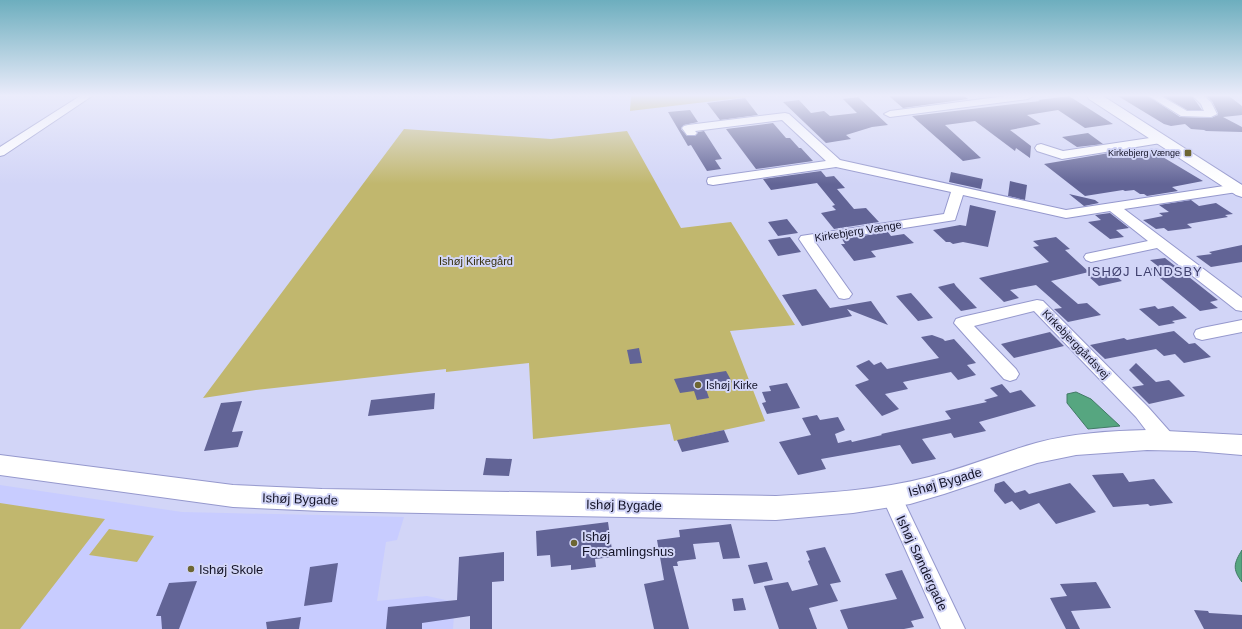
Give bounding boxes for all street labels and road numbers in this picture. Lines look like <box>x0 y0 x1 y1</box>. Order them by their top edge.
street label: Kirkebjerg Vænge <box>814 218 902 244</box>
street label: Kirkebjerggårdsvej <box>1040 307 1112 381</box>
street label: Ishøj Bygade <box>906 464 984 500</box>
street label: Ishøj Bygade <box>262 490 338 508</box>
street label: Ishøj Bygade <box>586 497 662 513</box>
street label: Ishøj Søndergade <box>893 513 951 613</box>

